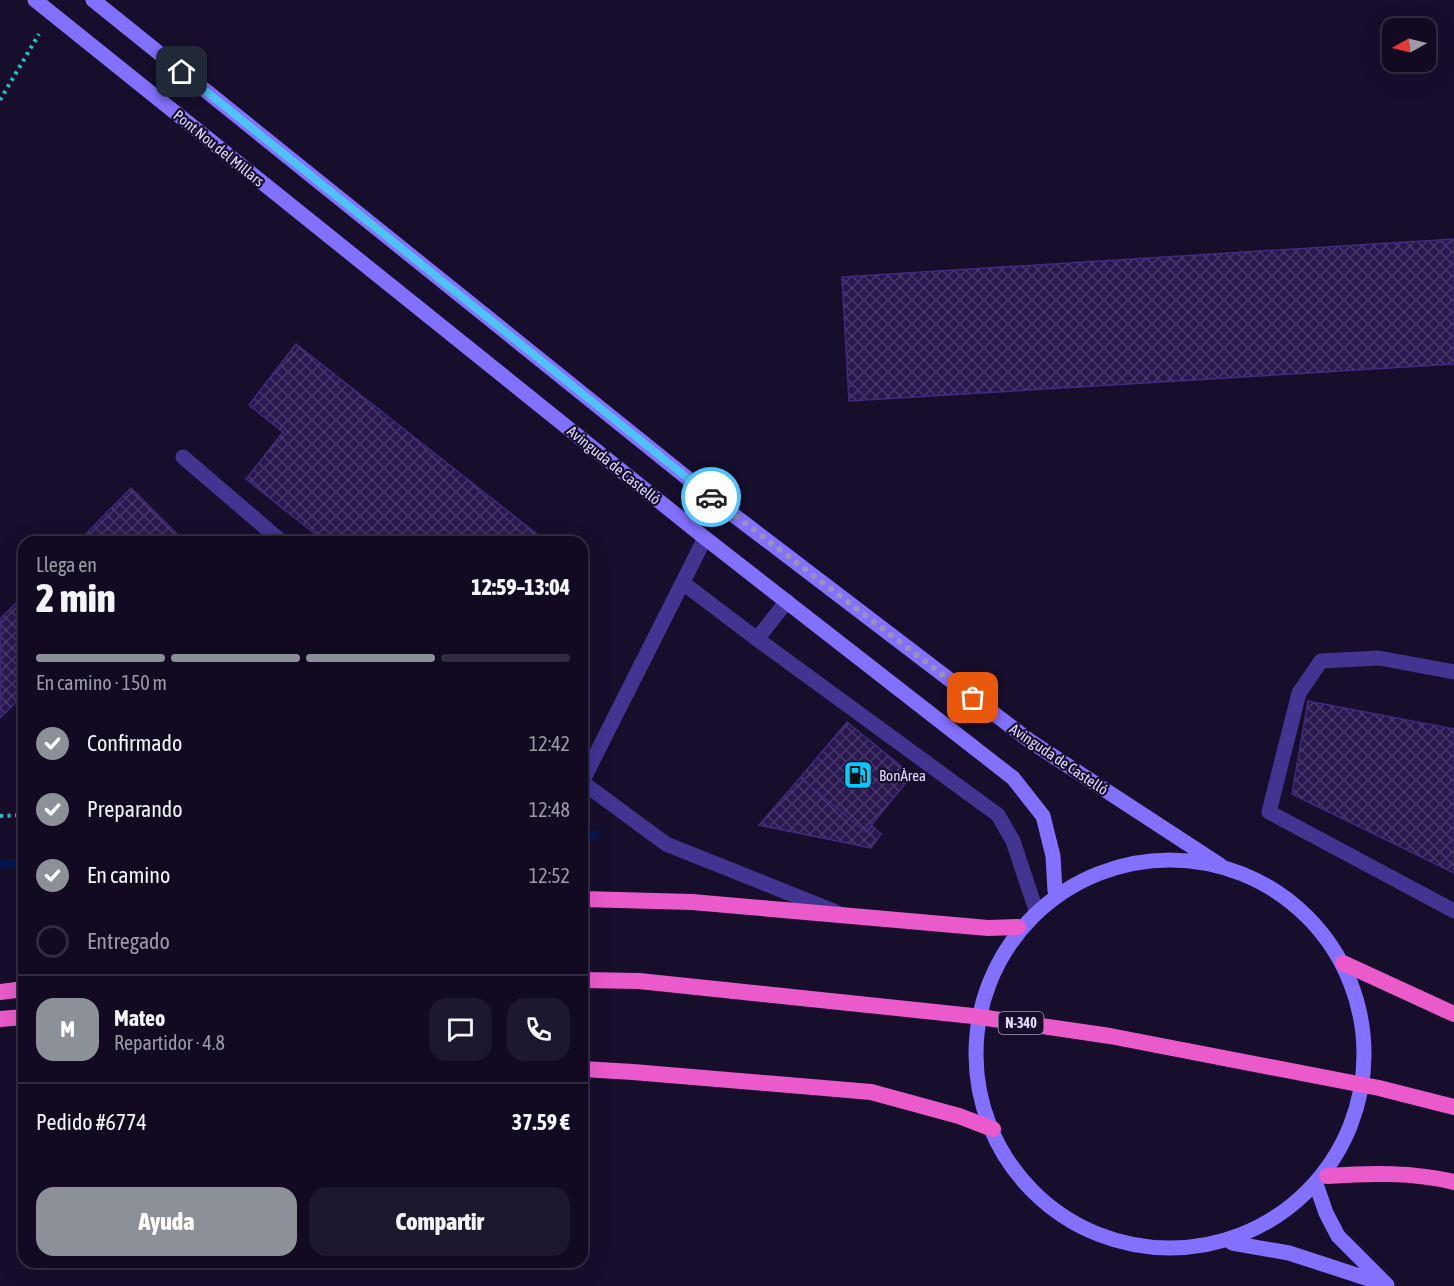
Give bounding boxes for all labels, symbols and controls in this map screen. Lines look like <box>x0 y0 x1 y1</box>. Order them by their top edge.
north arrow <box>1382 18 1436 72</box>
map controls <box>1382 18 1436 72</box>
pin <box>156 46 207 97</box>
icon: home <box>165 55 198 88</box>
street label: Pont Nou del Millars <box>170 106 268 190</box>
street label: Avinguda de Castelló <box>564 422 664 508</box>
courier <box>681 467 741 527</box>
icon: car <box>695 481 728 514</box>
text: Llega en <box>36 553 97 576</box>
text: 12:59–13:04 <box>471 574 570 600</box>
text: 2 min <box>36 576 116 620</box>
text: En camino · 150 m <box>36 671 167 694</box>
pin <box>947 672 998 723</box>
icon: bag <box>956 681 989 714</box>
street label: Avinguda de Castelló <box>1007 720 1111 798</box>
icon: check <box>36 727 69 760</box>
text: Confirmado <box>87 730 182 756</box>
text: 12:42 <box>529 732 570 755</box>
fuel station icon: BonÀrea <box>842 759 874 791</box>
place label: BonÀrea <box>879 767 926 784</box>
icon: check <box>36 793 69 826</box>
text: Preparando <box>87 796 183 822</box>
text: 12:48 <box>529 798 570 821</box>
icon: check <box>36 859 69 892</box>
text: En camino <box>87 862 170 888</box>
text: 12:52 <box>529 864 570 887</box>
text: Entregado <box>87 928 170 954</box>
button: chat <box>429 998 492 1061</box>
button: phone <box>507 998 570 1061</box>
text: Mateo <box>114 1005 165 1031</box>
road number: N-340 <box>998 1012 1044 1034</box>
text: M <box>60 1016 75 1042</box>
text: Repartidor · 4.8 <box>114 1031 225 1054</box>
text: Pedido #6774 <box>36 1109 147 1135</box>
text: 37.59 € <box>512 1109 570 1135</box>
button: Ayuda <box>36 1187 297 1256</box>
button: Compartir <box>309 1187 570 1256</box>

